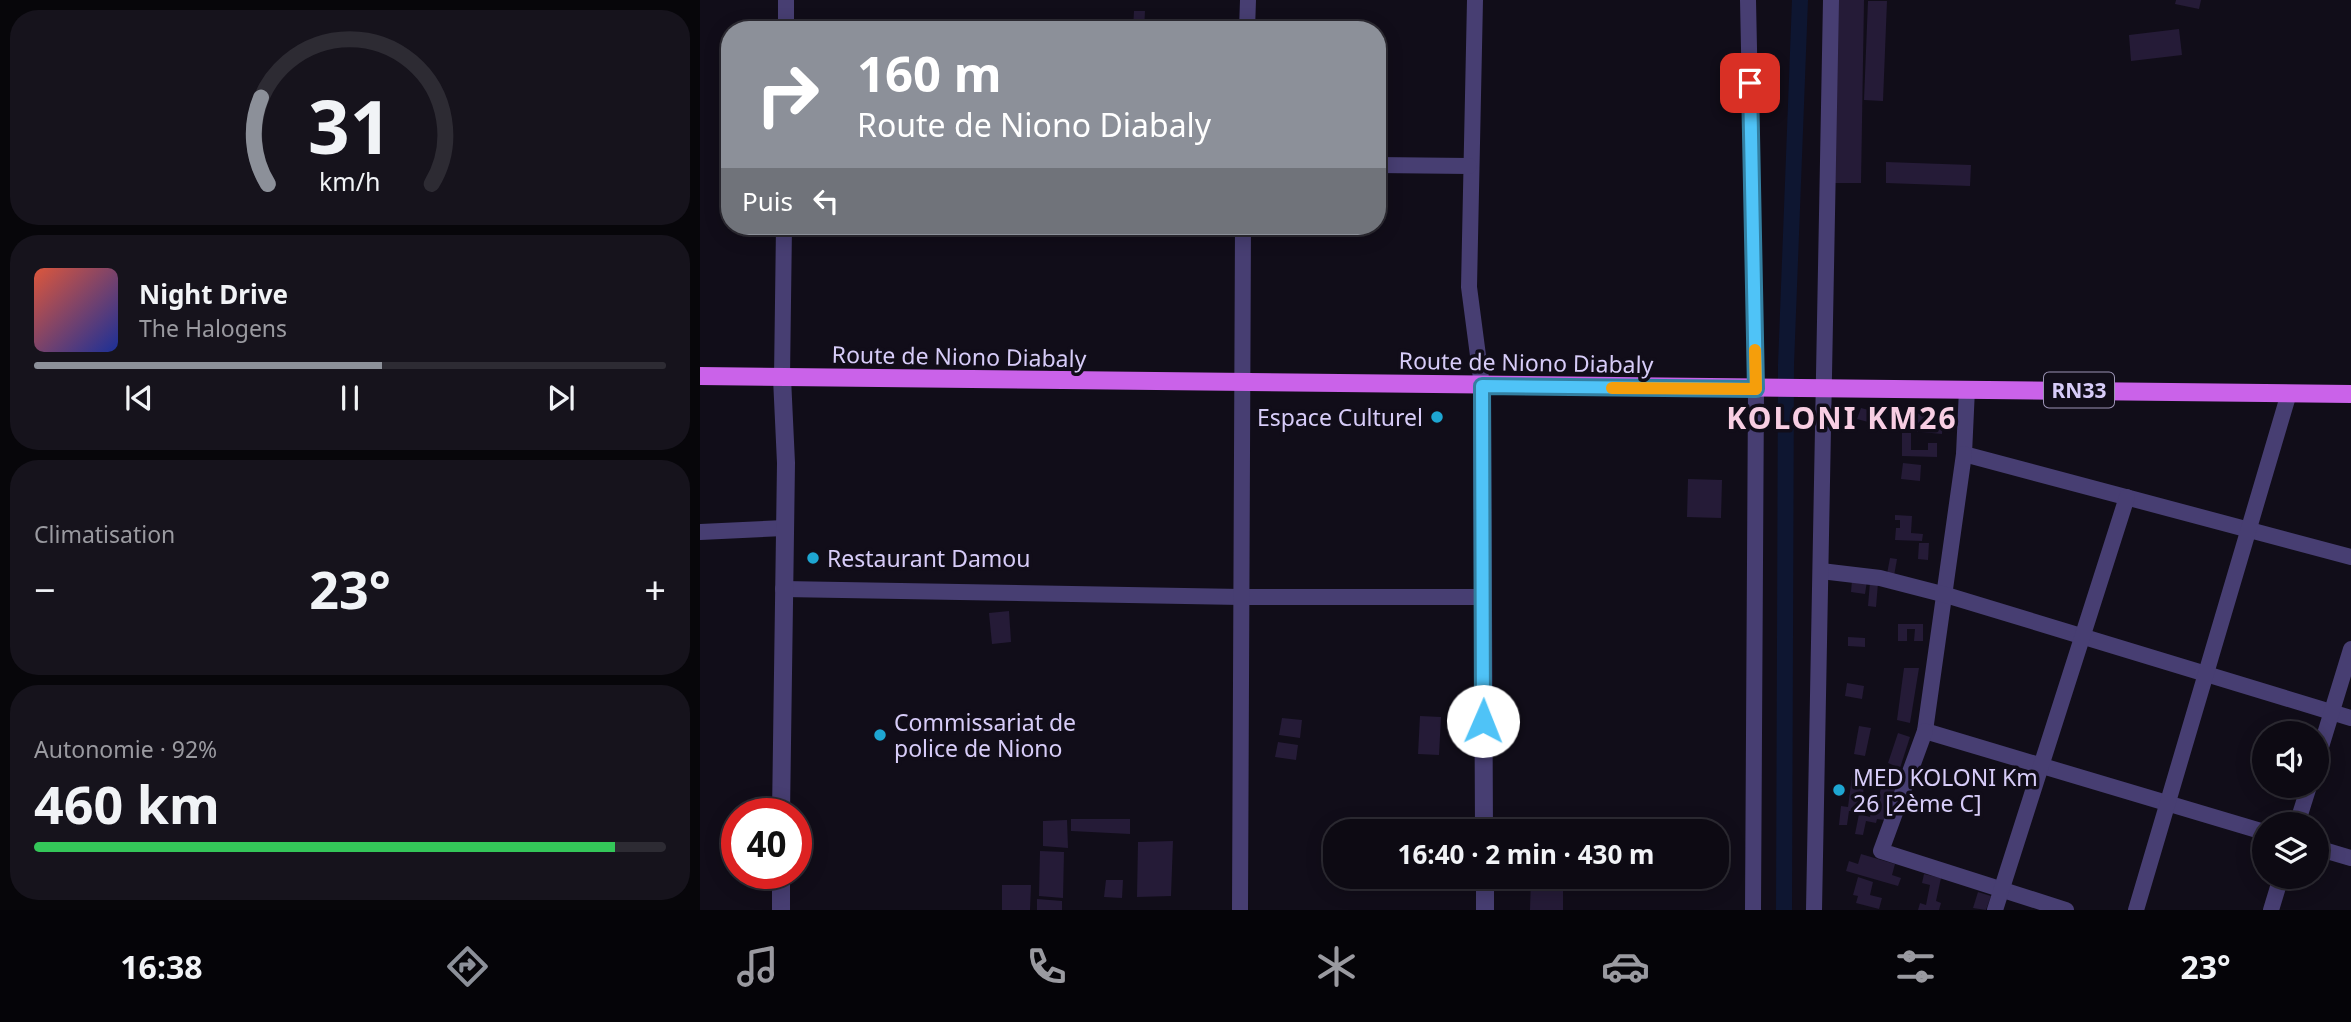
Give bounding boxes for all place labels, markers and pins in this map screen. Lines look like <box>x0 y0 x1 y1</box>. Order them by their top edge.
pin <box>1720 53 1780 113</box>
place label: Espace Culturel <box>1257 401 1423 433</box>
marker: Espace Culturel <box>1429 409 1445 425</box>
place label: Restaurant Damou <box>827 542 1030 574</box>
marker: Restaurant Damou <box>805 550 821 566</box>
place label: Commissariat de police de Niono <box>894 706 1076 764</box>
marker: Commissariat de police de Niono <box>872 727 888 743</box>
place label: MED KOLONI Km 26 [2ème C] <box>1853 761 2038 819</box>
marker: MED KOLONI Km 26 [2ème C] <box>1831 782 1847 798</box>

